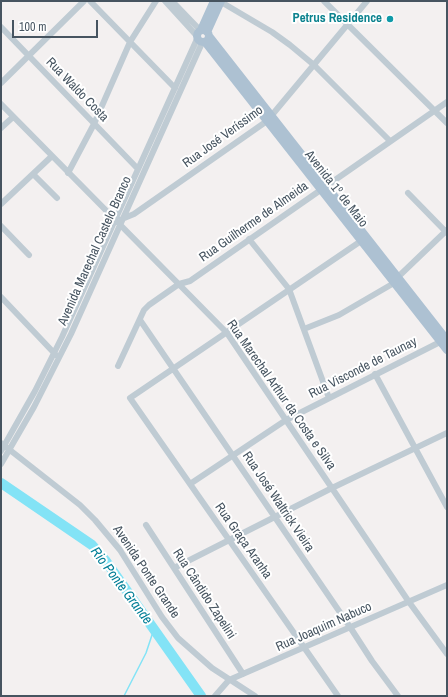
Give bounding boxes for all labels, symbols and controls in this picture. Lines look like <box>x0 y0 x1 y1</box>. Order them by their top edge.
place label: Petrus Residence <box>293 11 382 27</box>
scale bar <box>14 12 100 38</box>
marker: Petrus Residence <box>385 14 395 24</box>
text: 100 m <box>19 19 46 35</box>
street label: Rua Waldo Costa <box>43 55 111 125</box>
street label: Rua José Veríssimo <box>180 103 266 171</box>
street label: Avenida 1º de Maio <box>301 147 371 231</box>
street label: Avenida Marechal Castelo Branco <box>55 174 135 328</box>
street label: Rua Guilherme de Almeida <box>197 179 311 265</box>
street label: Rua Marechal Arthur da Costa e Silva <box>223 317 339 473</box>
street label: Rua Visconde de Taunay <box>306 334 420 402</box>
street label: Rua José Waltrick Vieira <box>239 449 317 555</box>
street label: Rua Graça Aranha <box>211 500 275 582</box>
street label: Avenida Ponte Grande <box>109 523 183 621</box>
water label: Rio Ponte Grande <box>86 544 156 628</box>
street label: Rua Cândido Zapelini <box>169 546 239 642</box>
street label: Rua Joaquim Nabuco <box>274 599 374 655</box>

